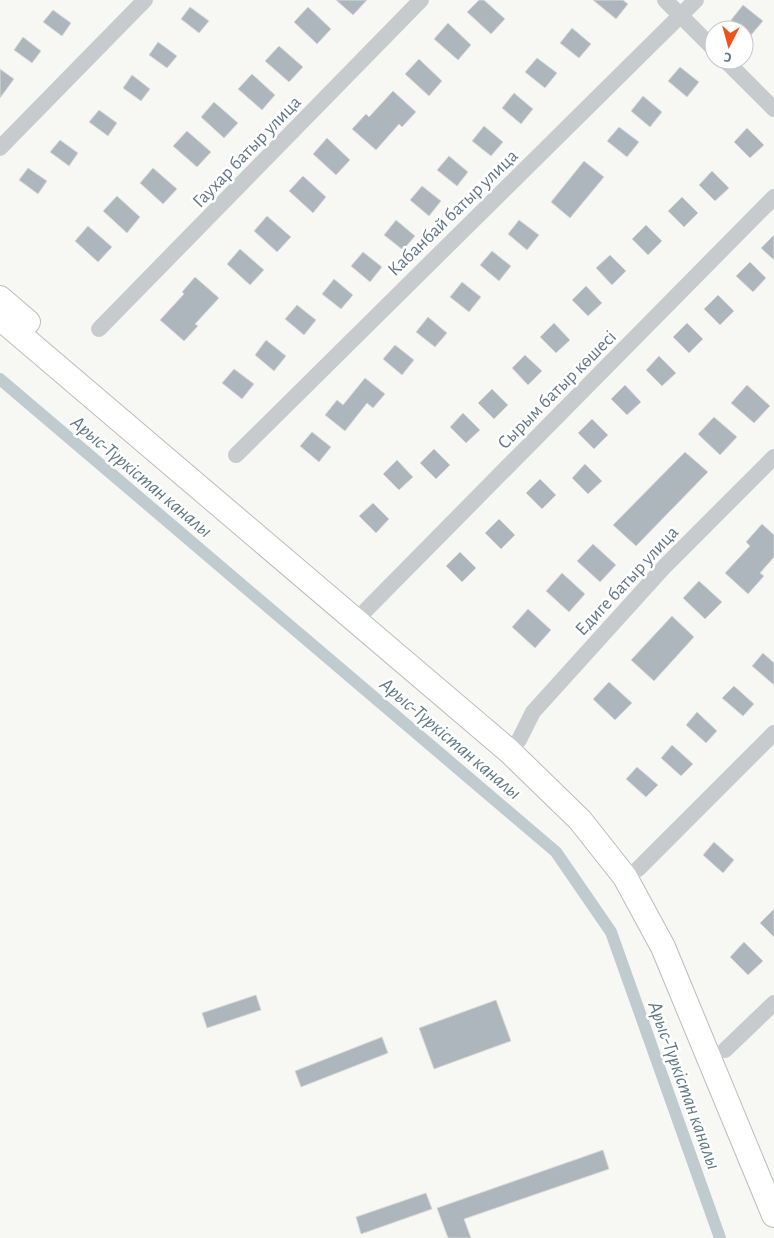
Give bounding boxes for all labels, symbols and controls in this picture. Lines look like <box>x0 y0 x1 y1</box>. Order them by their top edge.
north arrow <box>704 20 754 70</box>
text: С <box>723 50 732 64</box>
street label: Гаухар батыр улица <box>189 92 305 212</box>
street label: Кабанбай батыр улица <box>384 146 522 280</box>
street label: Сырым батыр көшесі <box>494 327 620 453</box>
water label: Арыс-Түркістан каналы <box>66 411 216 541</box>
street label: Едиге батыр улица <box>572 522 683 639</box>
water label: Арыс-Түркістан каналы <box>375 673 525 803</box>
water label: Арыс-Түркістан каналы <box>644 998 724 1172</box>

